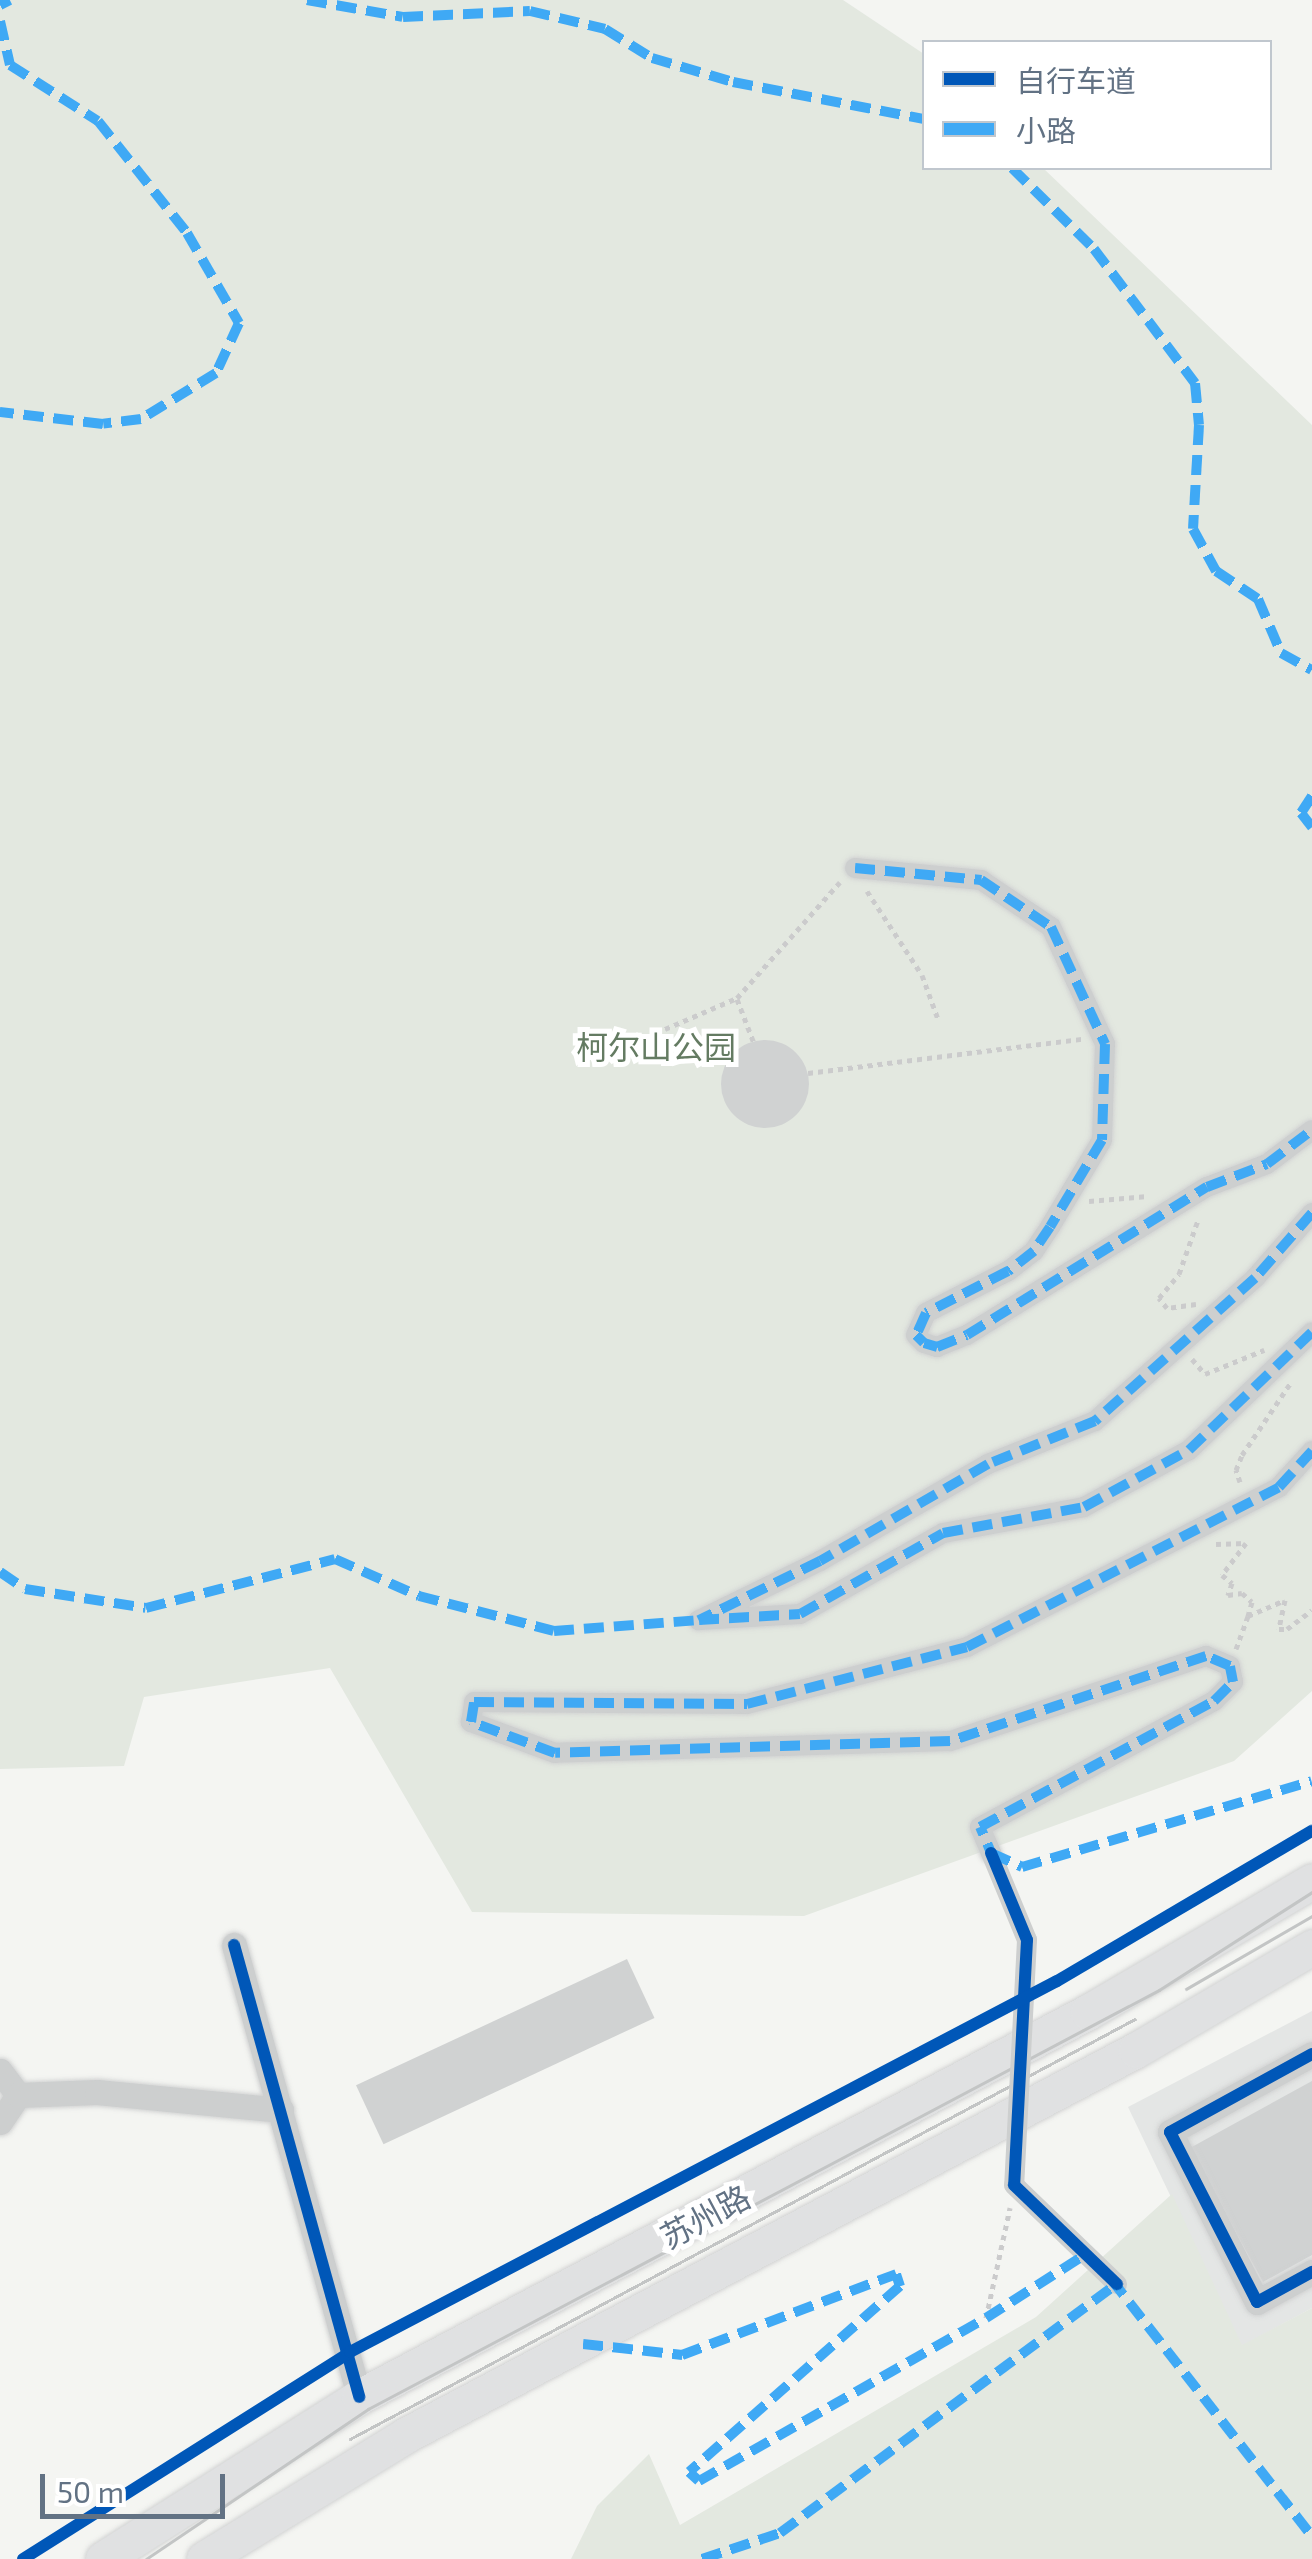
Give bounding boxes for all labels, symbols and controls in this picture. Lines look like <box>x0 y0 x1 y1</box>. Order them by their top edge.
legend <box>922 40 1272 170</box>
text: 自行车道 <box>1016 62 1136 98</box>
text: 小路 <box>1016 112 1076 148</box>
park label: 柯尔山公园 <box>576 1027 736 1065</box>
street label: 苏州路 <box>654 2177 756 2255</box>
scale bar <box>45 2454 230 2516</box>
text: 50 m <box>57 2473 124 2509</box>

